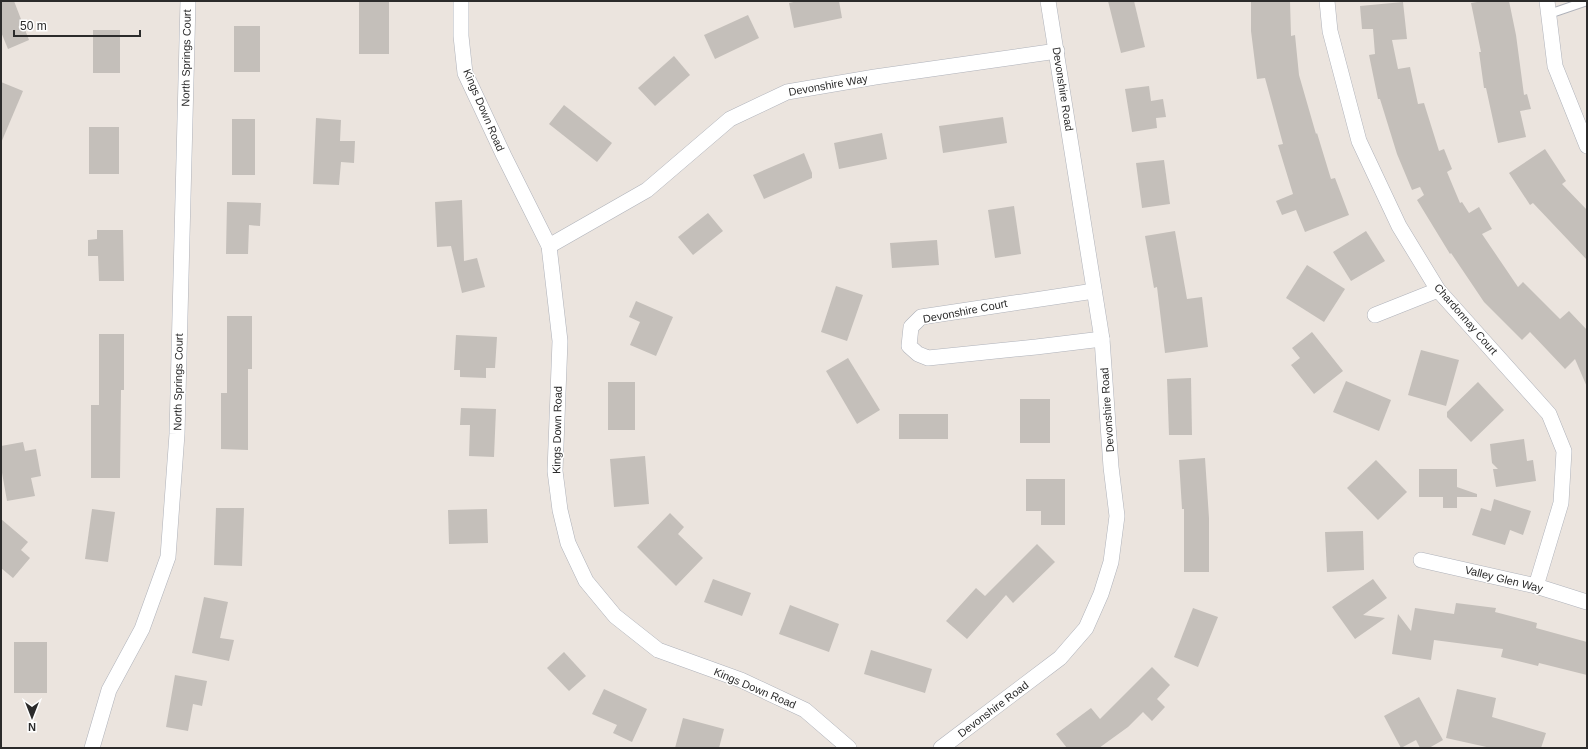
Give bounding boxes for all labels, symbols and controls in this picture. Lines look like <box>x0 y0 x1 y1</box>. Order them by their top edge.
street label: North Springs Court <box>179 9 193 107</box>
scale bar <box>14 12 140 38</box>
text: 50 m <box>20 19 47 33</box>
street label: Devonshire Road <box>1050 46 1076 132</box>
street label: Kings Down Road <box>461 67 507 153</box>
street label: Devonshire Way <box>787 72 869 98</box>
street label: Chardonnay Court <box>1432 281 1500 357</box>
street label: Devonshire Court <box>922 297 1008 325</box>
street label: North Springs Court <box>171 333 185 431</box>
street label: Devonshire Road <box>1098 367 1116 453</box>
street label: Kings Down Road <box>550 386 564 474</box>
street label: Valley Glen Way <box>1464 563 1545 595</box>
street label: Kings Down Road <box>712 665 798 711</box>
street label: Devonshire Road <box>955 679 1031 739</box>
north arrow <box>12 697 52 737</box>
text: N <box>28 721 36 733</box>

